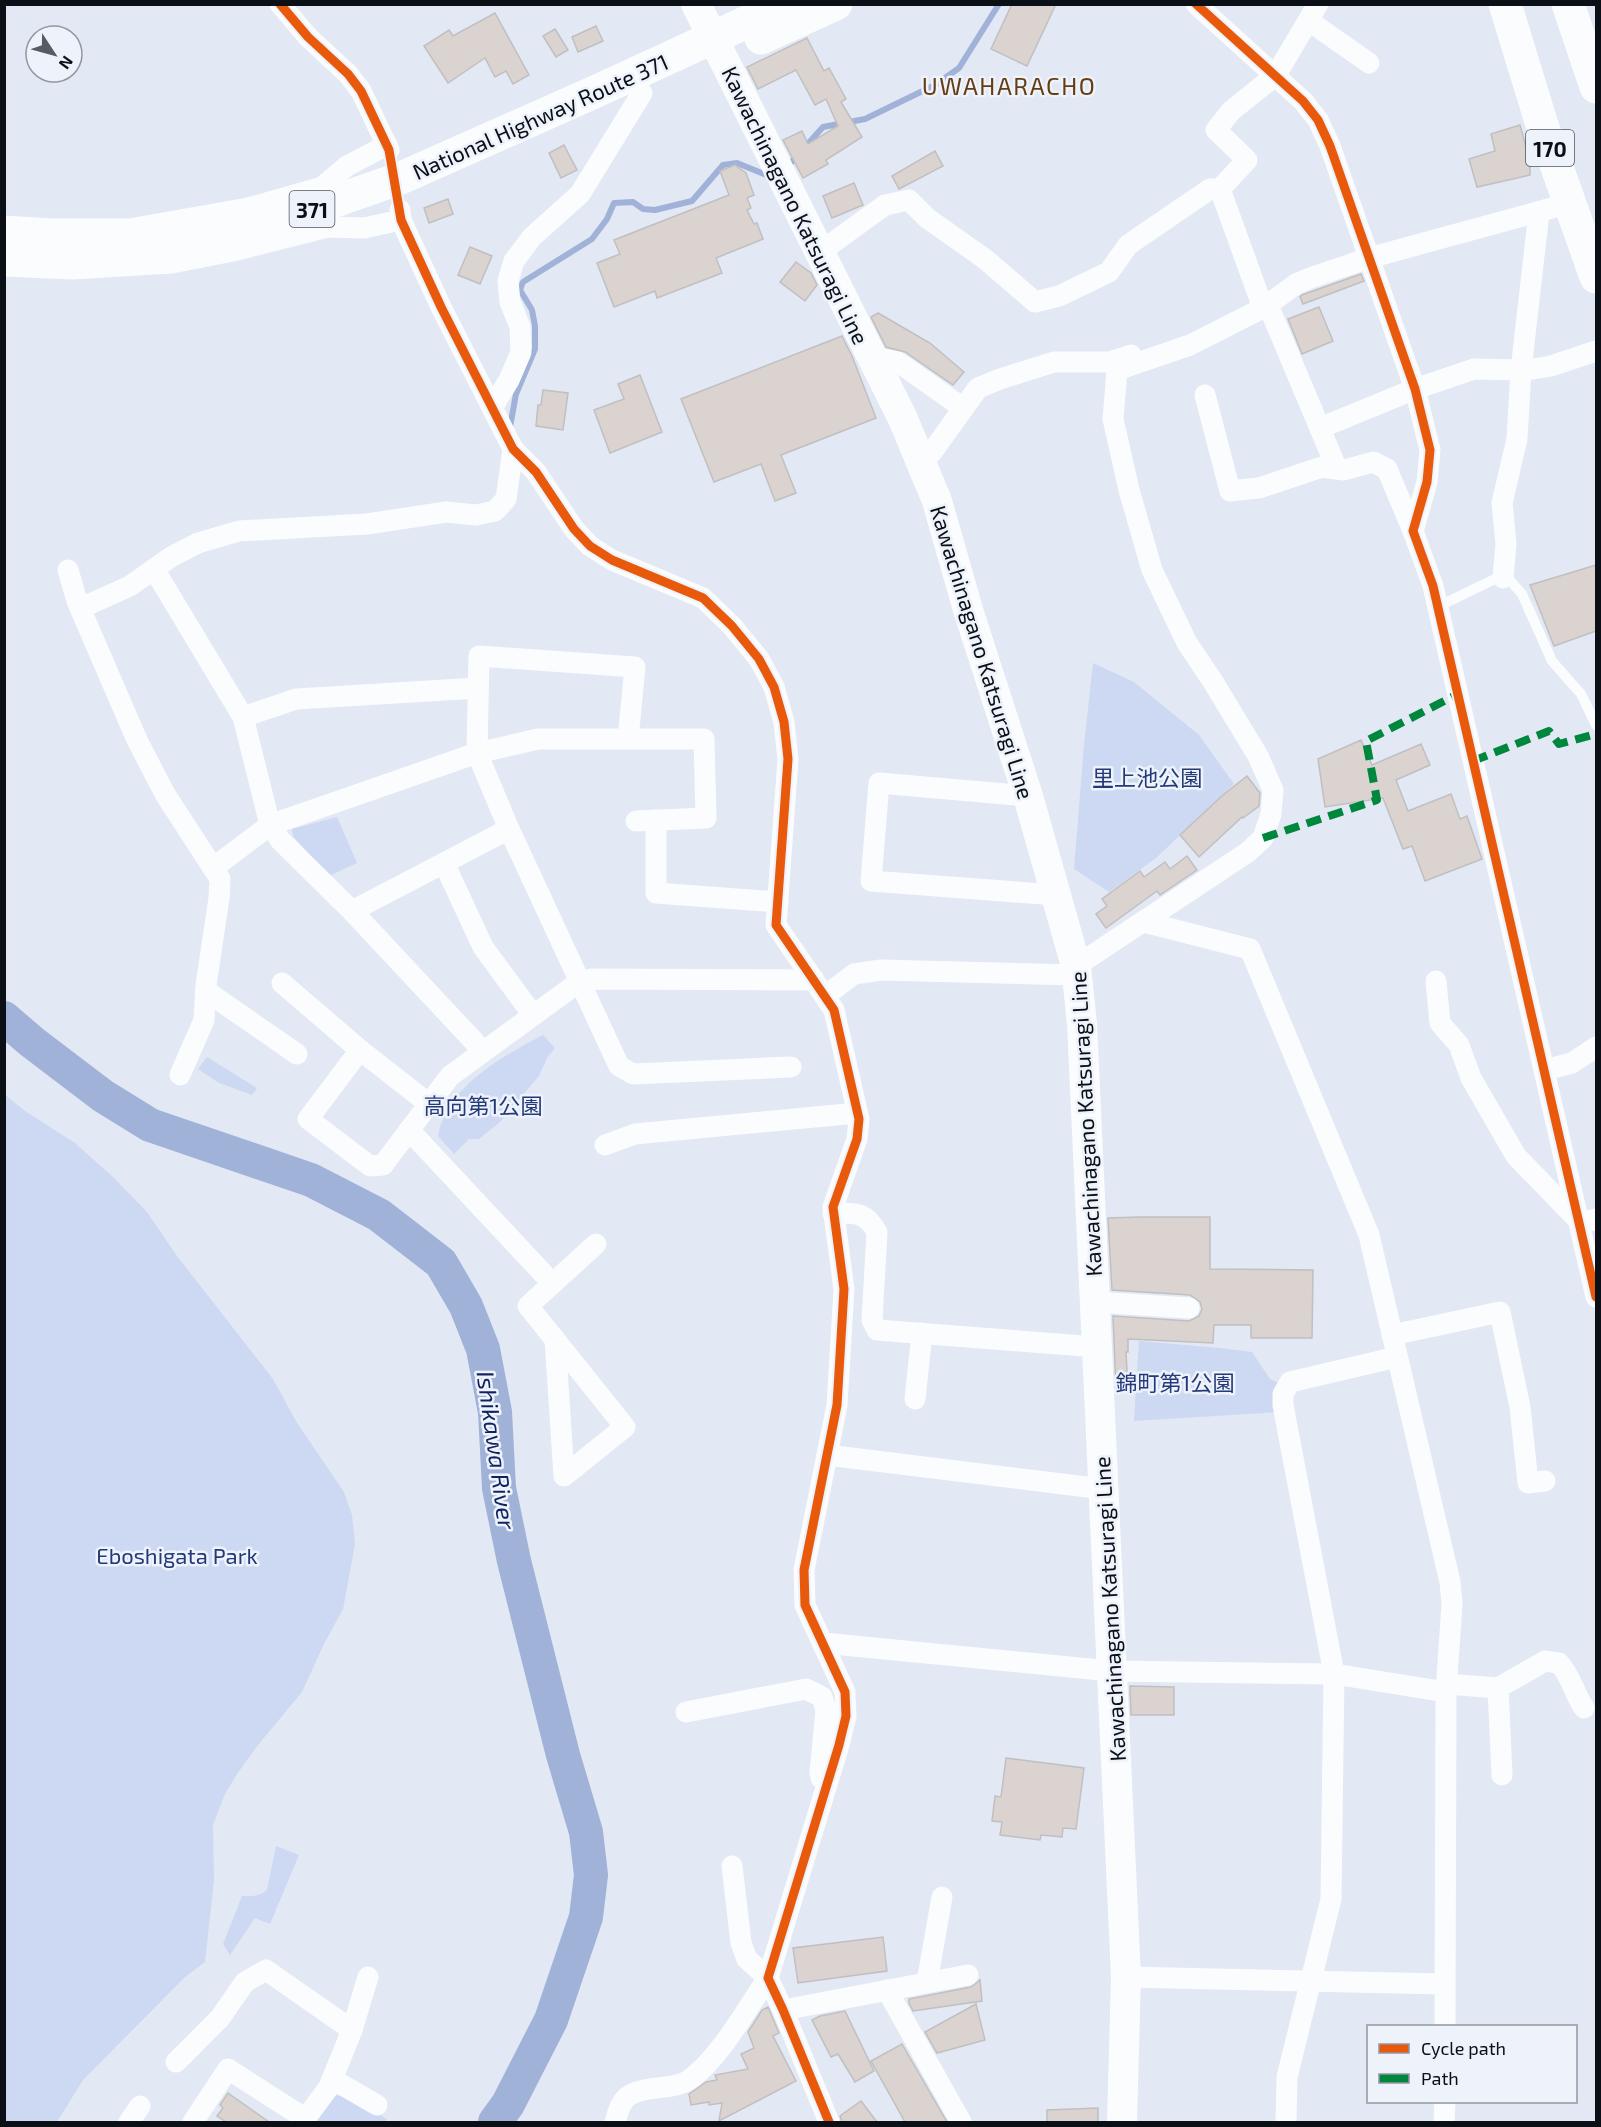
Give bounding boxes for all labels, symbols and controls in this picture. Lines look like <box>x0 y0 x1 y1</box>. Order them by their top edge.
north arrow <box>24 24 84 84</box>
street label: National Highway Route 371 <box>408 48 672 184</box>
text: N <box>55 53 78 73</box>
street label: Kawachinagano Katsuragi Line <box>717 62 875 348</box>
district label: UWAHARACHO <box>922 71 1096 100</box>
road number: 170 <box>1526 130 1574 166</box>
road number: 371 <box>290 191 334 227</box>
street label: Kawachinagano Katsuragi Line <box>926 502 1040 802</box>
park label: 里上池公園 <box>1092 764 1202 790</box>
street label: Kawachinagano Katsuragi Line <box>1064 971 1106 1277</box>
park label: 高向第1公園 <box>424 1092 542 1118</box>
water label: Ishikawa River <box>472 1369 523 1532</box>
park label: 錦町第1公園 <box>1116 1369 1234 1395</box>
street label: Kawachinagano Katsuragi Line <box>1088 1456 1130 1762</box>
park label: Eboshigata Park <box>96 1542 258 1568</box>
legend <box>1367 2025 1577 2103</box>
text: Cycle path <box>1421 2037 1506 2059</box>
text: Path <box>1421 2067 1459 2089</box>

